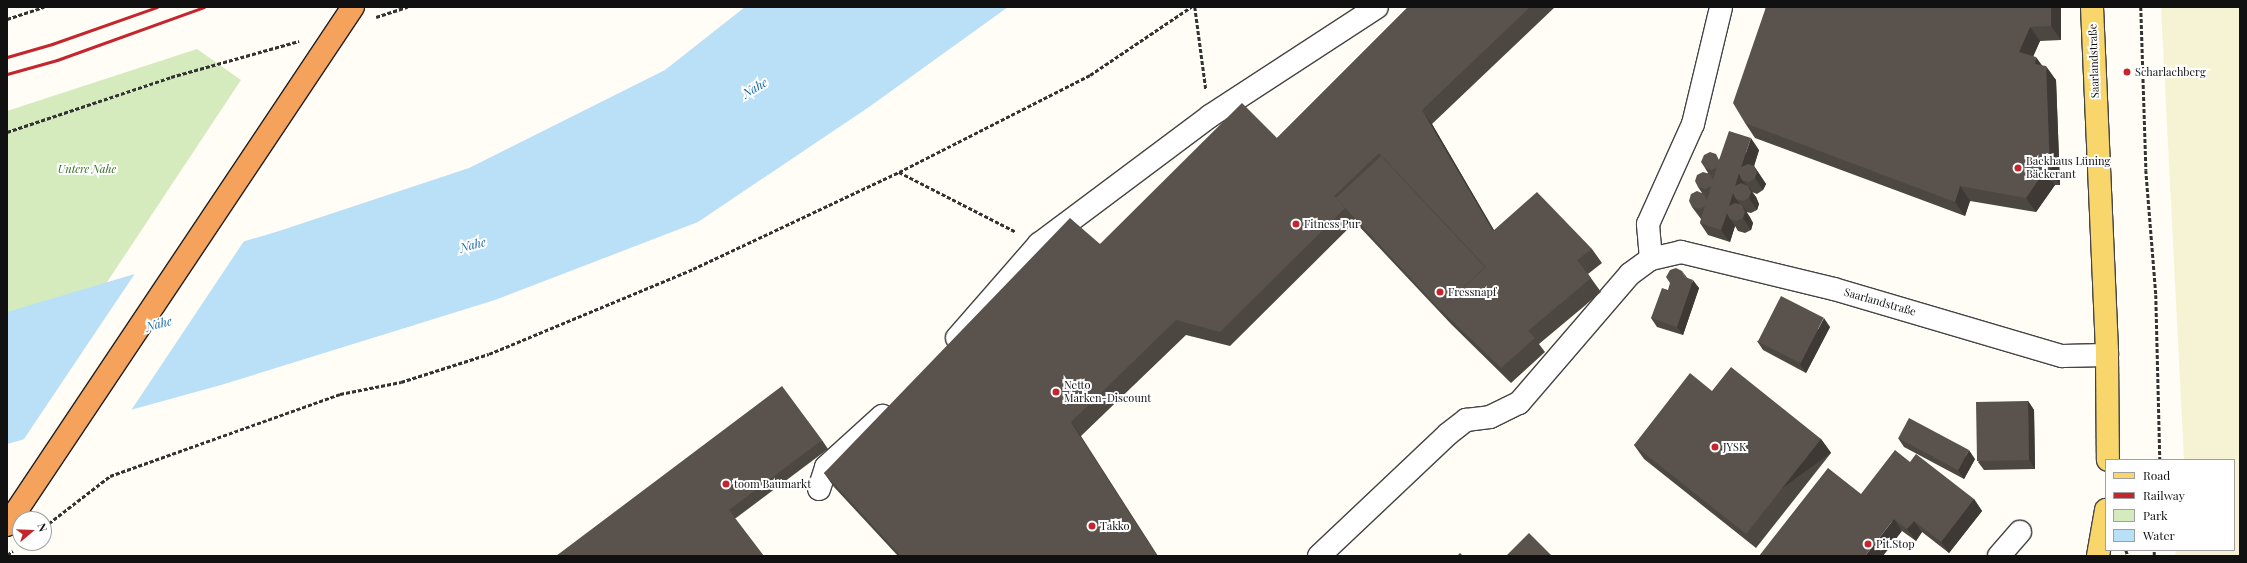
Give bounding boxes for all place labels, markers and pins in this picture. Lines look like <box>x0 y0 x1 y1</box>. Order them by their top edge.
place label: Scharlachberg <box>2135 65 2206 79</box>
marker: Scharlachberg <box>2122 67 2132 77</box>
place label: Backhaus Lüning Bäckerant <box>2026 155 2110 181</box>
marker: Backhaus Lüning Bäckerant <box>2013 163 2023 173</box>
place label: Fitness Pur <box>1304 217 1360 231</box>
marker: Fitness Pur <box>1291 219 1301 229</box>
place label: Fressnapf <box>1448 285 1496 299</box>
marker: Fressnapf <box>1435 287 1445 297</box>
place label: Netto Marken-Discount <box>1064 379 1151 405</box>
marker: Netto Marken-Discount <box>1051 387 1061 397</box>
place label: JYSK <box>1723 440 1746 454</box>
marker: JYSK <box>1710 442 1720 452</box>
place label: toom Baumarkt <box>734 477 811 491</box>
marker: toom Baumarkt <box>721 479 731 489</box>
place label: Takko <box>1100 519 1130 533</box>
marker: Takko <box>1087 521 1097 531</box>
place label: Pit.Stop <box>1876 537 1915 551</box>
marker: Pit.Stop <box>1863 539 1873 549</box>

